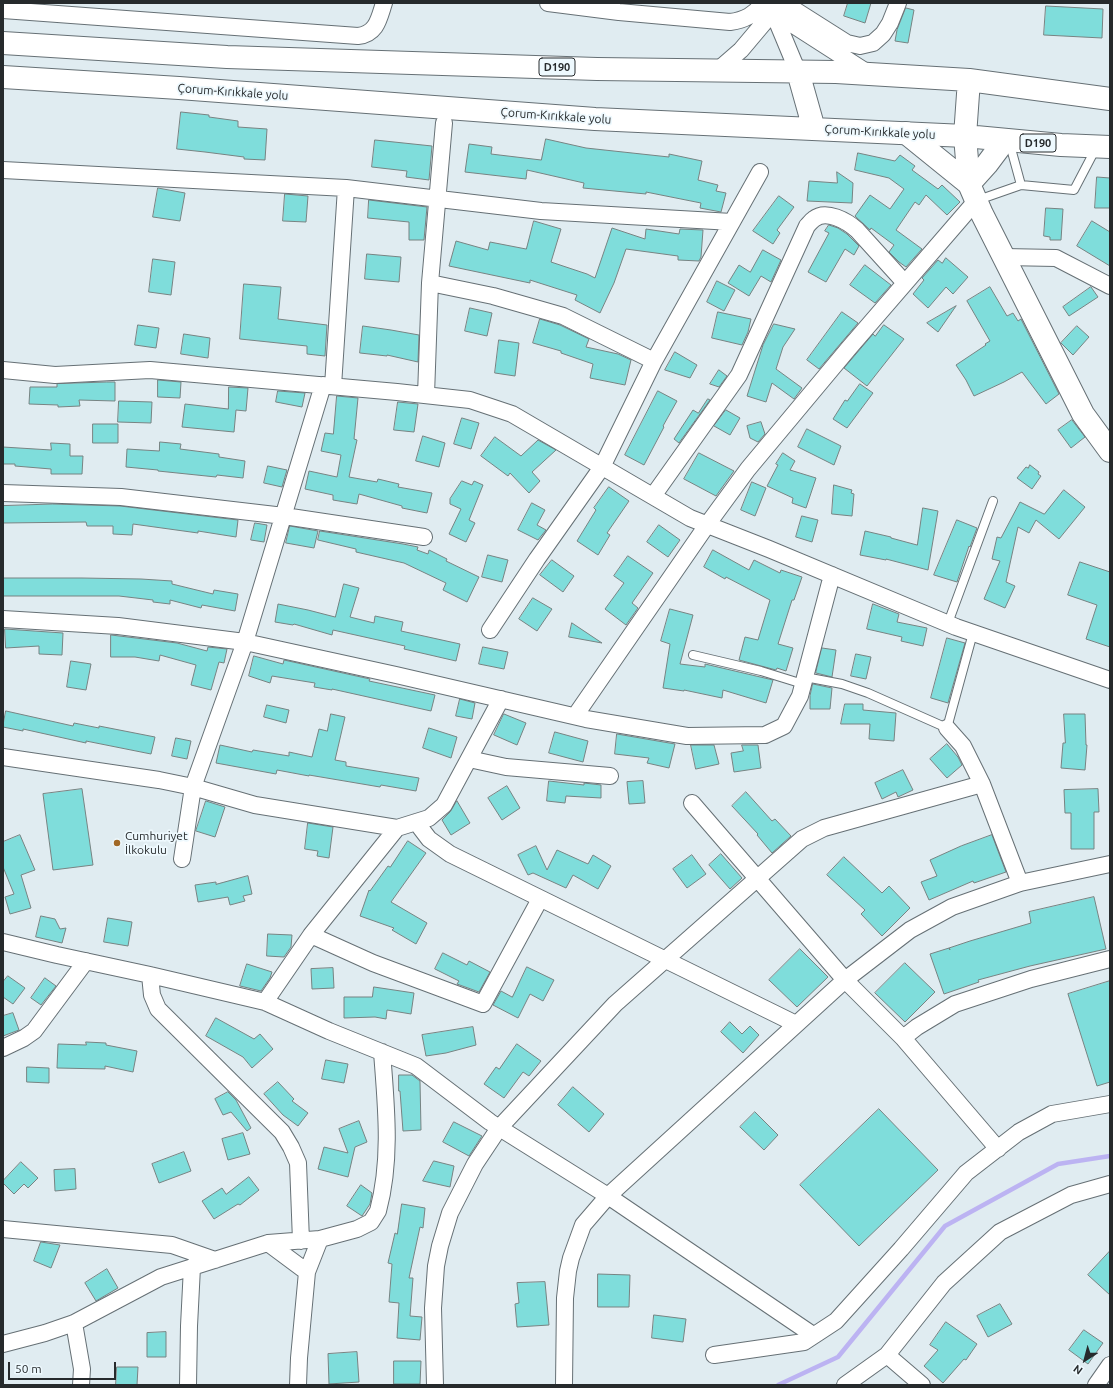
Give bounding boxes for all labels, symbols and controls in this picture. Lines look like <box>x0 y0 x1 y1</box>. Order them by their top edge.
road number: D190 <box>539 58 575 76</box>
street label: Çorum-Kırıkkale yolu <box>177 81 289 103</box>
street label: Çorum-Kırıkkale yolu <box>500 105 612 127</box>
street label: Çorum-Kırıkkale yolu <box>824 122 936 142</box>
road number: D190 <box>1020 134 1056 152</box>
place label: Cumhuriyet İlkokulu <box>125 829 188 857</box>
marker: Cumhuriyet İlkokulu <box>112 838 122 848</box>
north arrow <box>1065 1340 1105 1380</box>
scale bar <box>10 1354 118 1380</box>
text: 50 m <box>15 1362 42 1375</box>
text: N <box>1071 1362 1085 1377</box>

